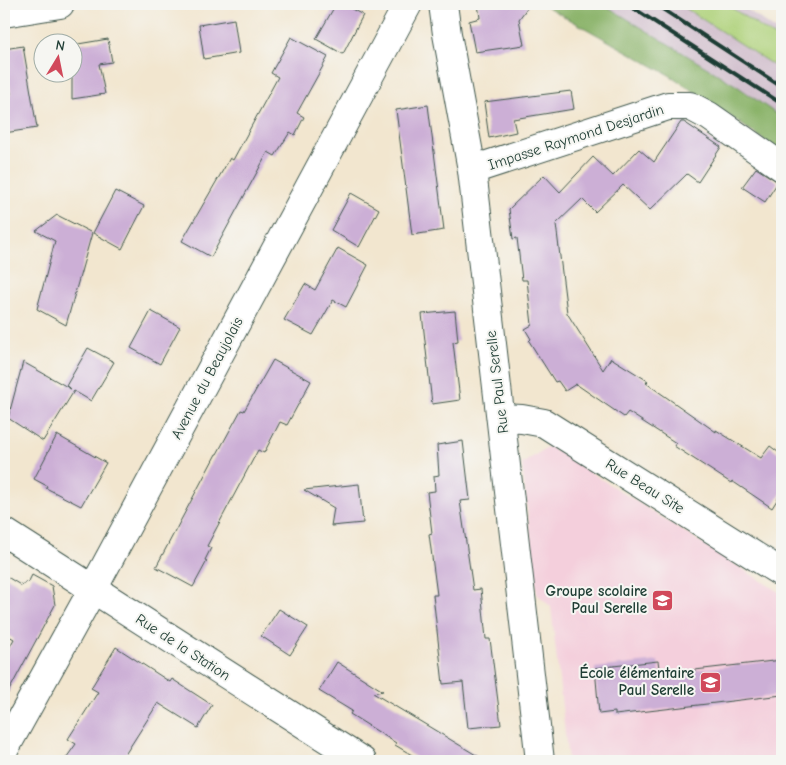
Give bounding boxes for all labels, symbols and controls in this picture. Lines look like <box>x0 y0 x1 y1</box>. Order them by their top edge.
north arrow <box>32 32 82 82</box>
text: N <box>54 37 66 55</box>
street label: Impasse Raymond Desjardin <box>486 100 666 174</box>
street label: Avenue du Beaujolais <box>167 314 247 442</box>
street label: Rue Paul Serelle <box>482 329 512 435</box>
street label: Rue Beau Site <box>602 455 688 518</box>
place label: Groupe scolaire Paul Serelle <box>546 582 647 617</box>
school or university icon: Groupe scolaire Paul Serelle <box>651 588 675 612</box>
street label: Rue de la Station <box>132 610 234 684</box>
place label: École élémentaire Paul Serelle <box>580 663 694 699</box>
school or university icon: École élémentaire Paul Serelle <box>698 670 722 694</box>

